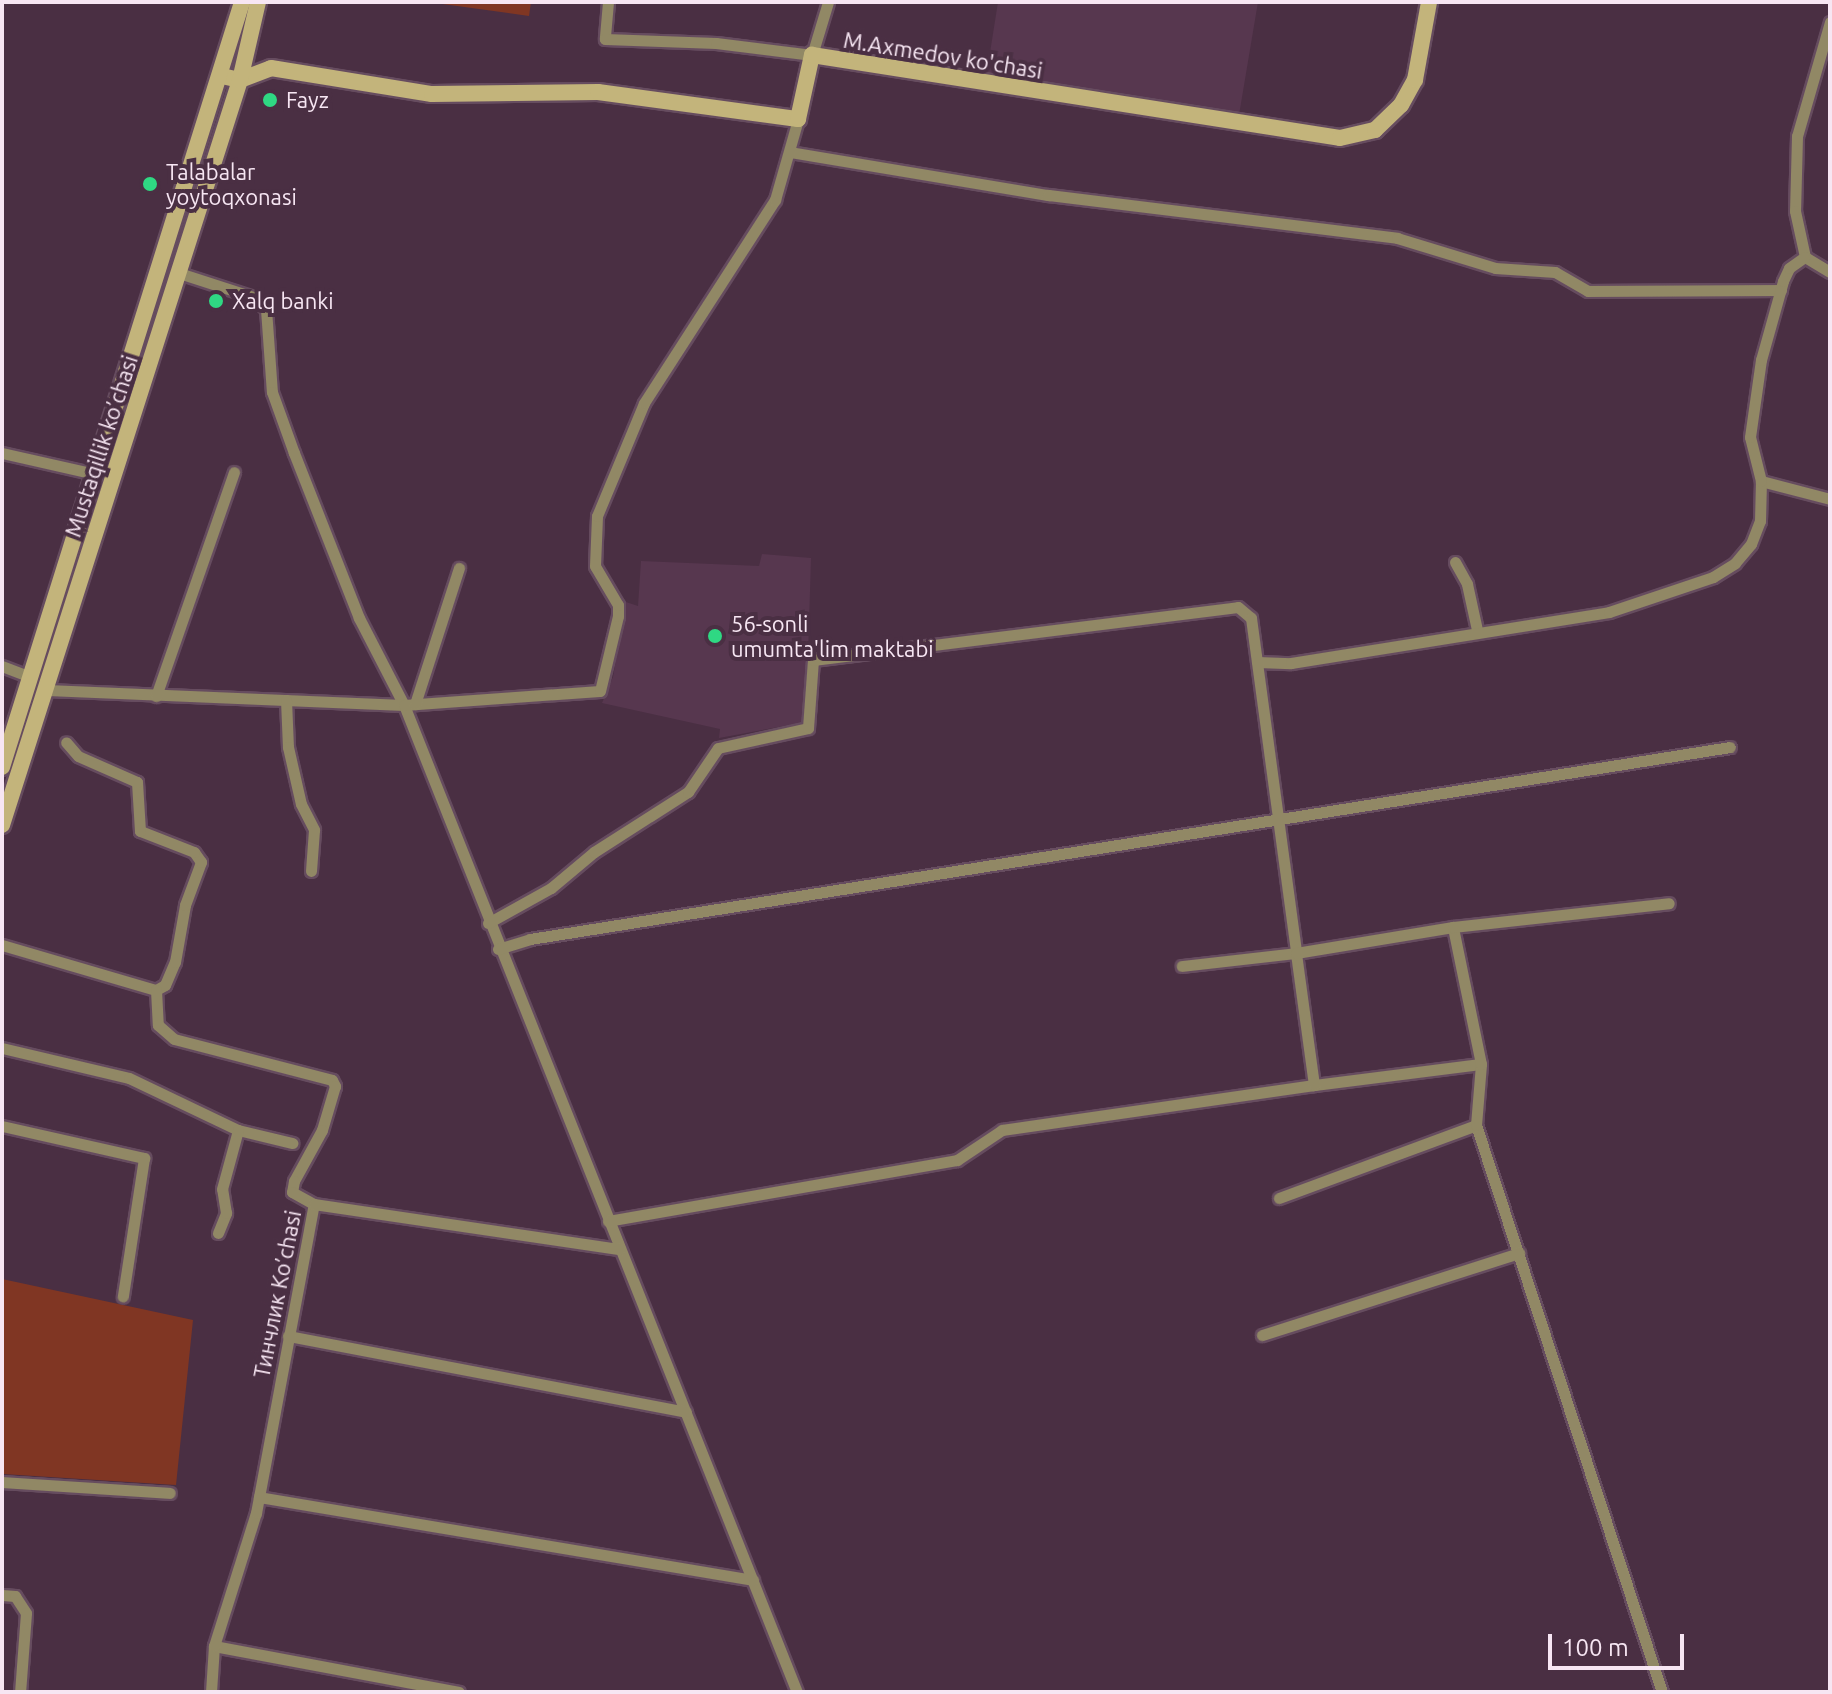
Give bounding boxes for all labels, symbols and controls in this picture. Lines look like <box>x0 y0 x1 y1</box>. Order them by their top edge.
street label: M.Axmedov ko'chasi <box>842 26 1044 84</box>
place label: Fayz <box>286 87 329 113</box>
marker: Fayz <box>261 91 279 109</box>
place label: Talabalar yoytoqxonasi <box>166 158 297 210</box>
marker: Talabalar yoytoqxonasi <box>141 175 159 193</box>
place label: Xalq banki <box>232 288 334 314</box>
marker: Xalq banki <box>207 292 225 310</box>
street label: Mustaqillik ko’chasi <box>59 352 143 540</box>
place label: 56-sonli umumta'lim maktabi <box>731 610 934 662</box>
marker: 56-sonli umumta'lim maktabi <box>706 627 724 645</box>
street label: Тинчлик Ko’chasi <box>248 1208 306 1380</box>
scale bar <box>1552 1618 1688 1668</box>
text: 100 m <box>1562 1634 1629 1661</box>

